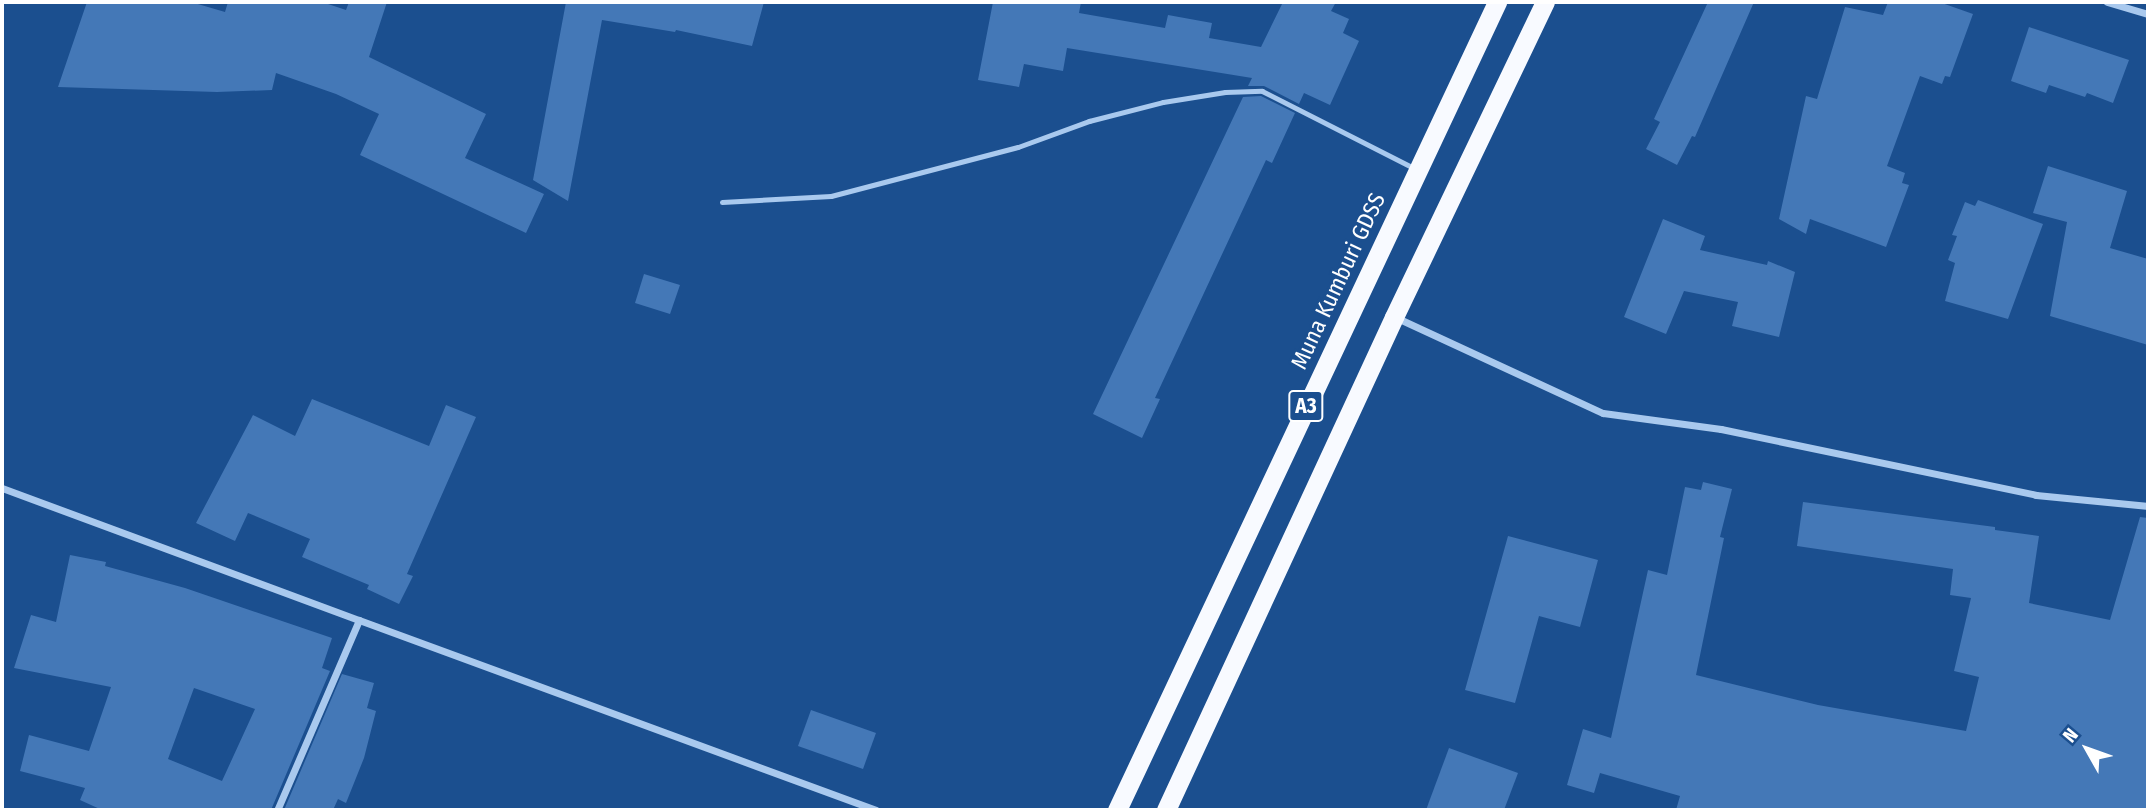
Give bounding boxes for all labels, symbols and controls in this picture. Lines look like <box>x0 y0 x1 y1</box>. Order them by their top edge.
street label: Muna Kumburi GDSS <box>1285 188 1391 374</box>
road number: A3 <box>1287 388 1325 424</box>
north arrow <box>2052 714 2122 784</box>
text: N <box>2058 723 2083 747</box>

